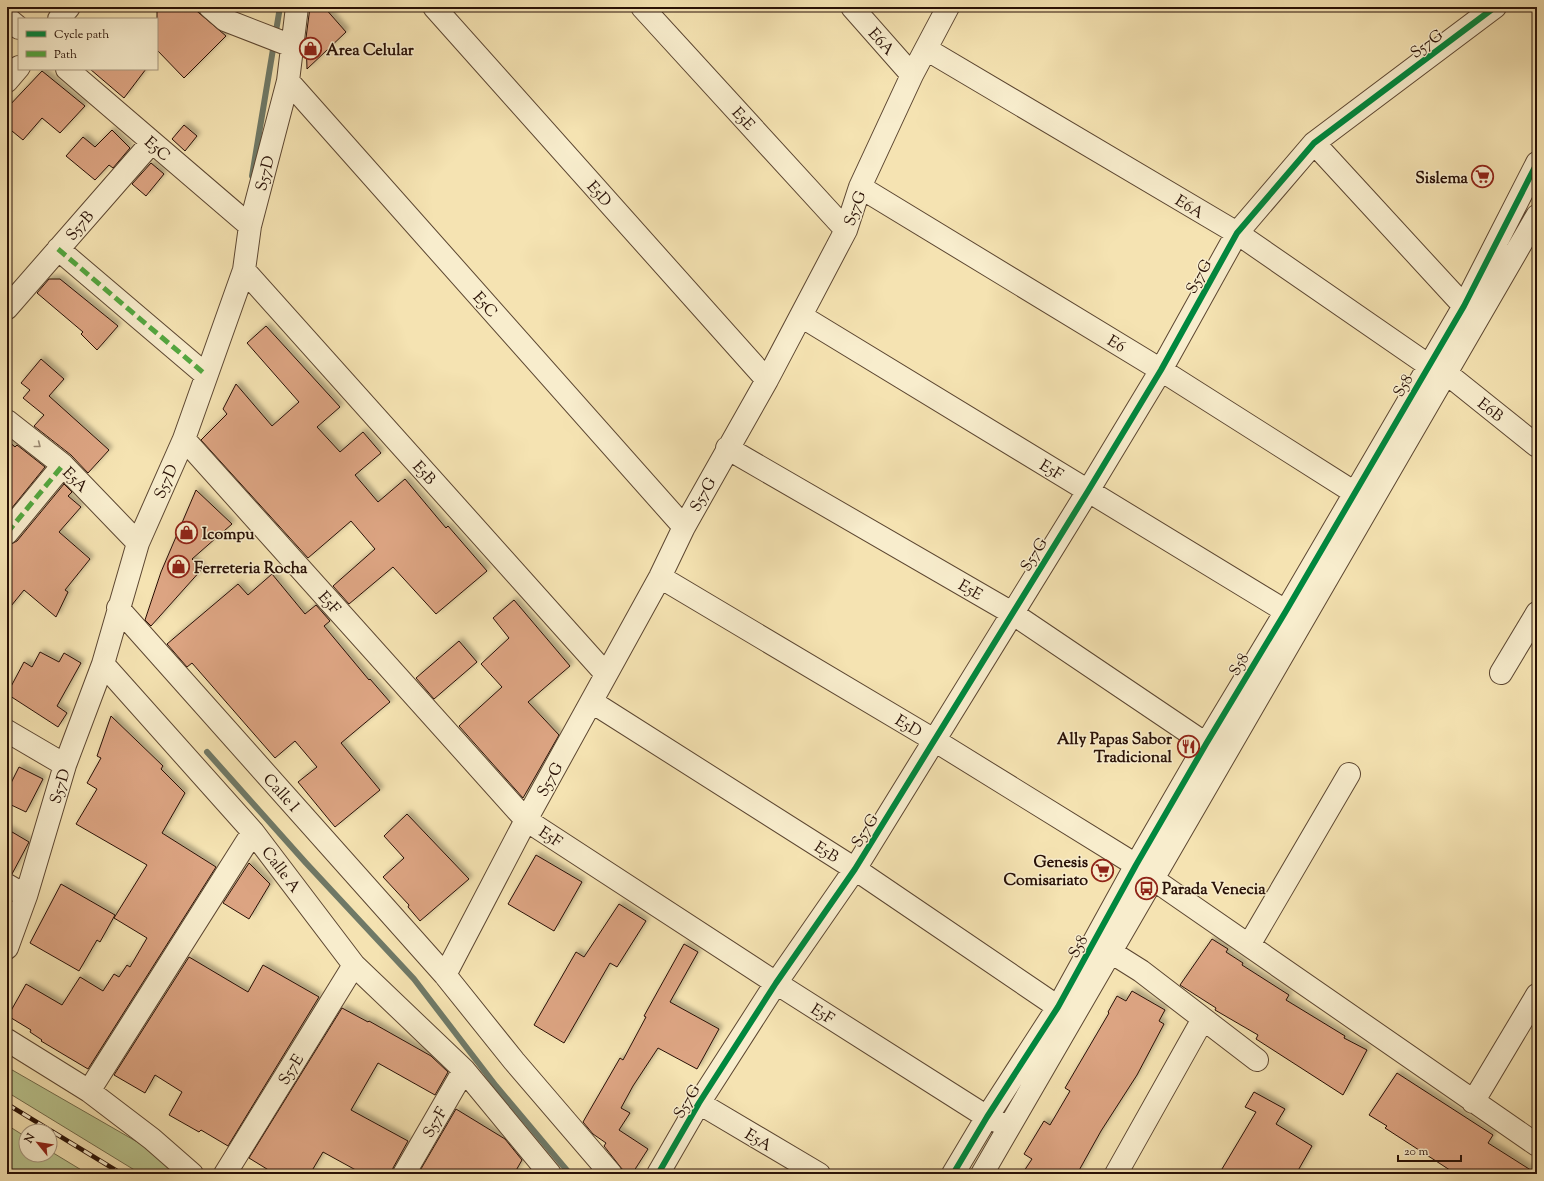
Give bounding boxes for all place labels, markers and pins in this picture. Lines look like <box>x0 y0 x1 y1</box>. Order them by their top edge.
shop icon: Area Celular <box>297 36 323 62</box>
place label: Area Celular <box>326 40 415 63</box>
supermarket icon: Sislema <box>1470 164 1496 190</box>
place label: Sislema <box>1415 168 1469 191</box>
shop icon: Icompu <box>174 520 200 546</box>
place label: Icompu <box>202 524 255 547</box>
shop icon: Ferreteria Rocha <box>165 554 191 580</box>
place label: Ferreteria Rocha <box>194 558 308 581</box>
place label: Ally Papas Sabor Tradicional <box>1057 729 1173 770</box>
restaurant icon: Ally Papas Sabor Tradicional <box>1175 734 1201 760</box>
place label: Genesis Comisariato <box>1004 852 1088 893</box>
supermarket icon: Genesis Comisariato <box>1090 857 1116 883</box>
bus stop icon: Parada Venecia <box>1134 875 1160 901</box>
place label: Parada Venecia <box>1162 879 1266 902</box>

